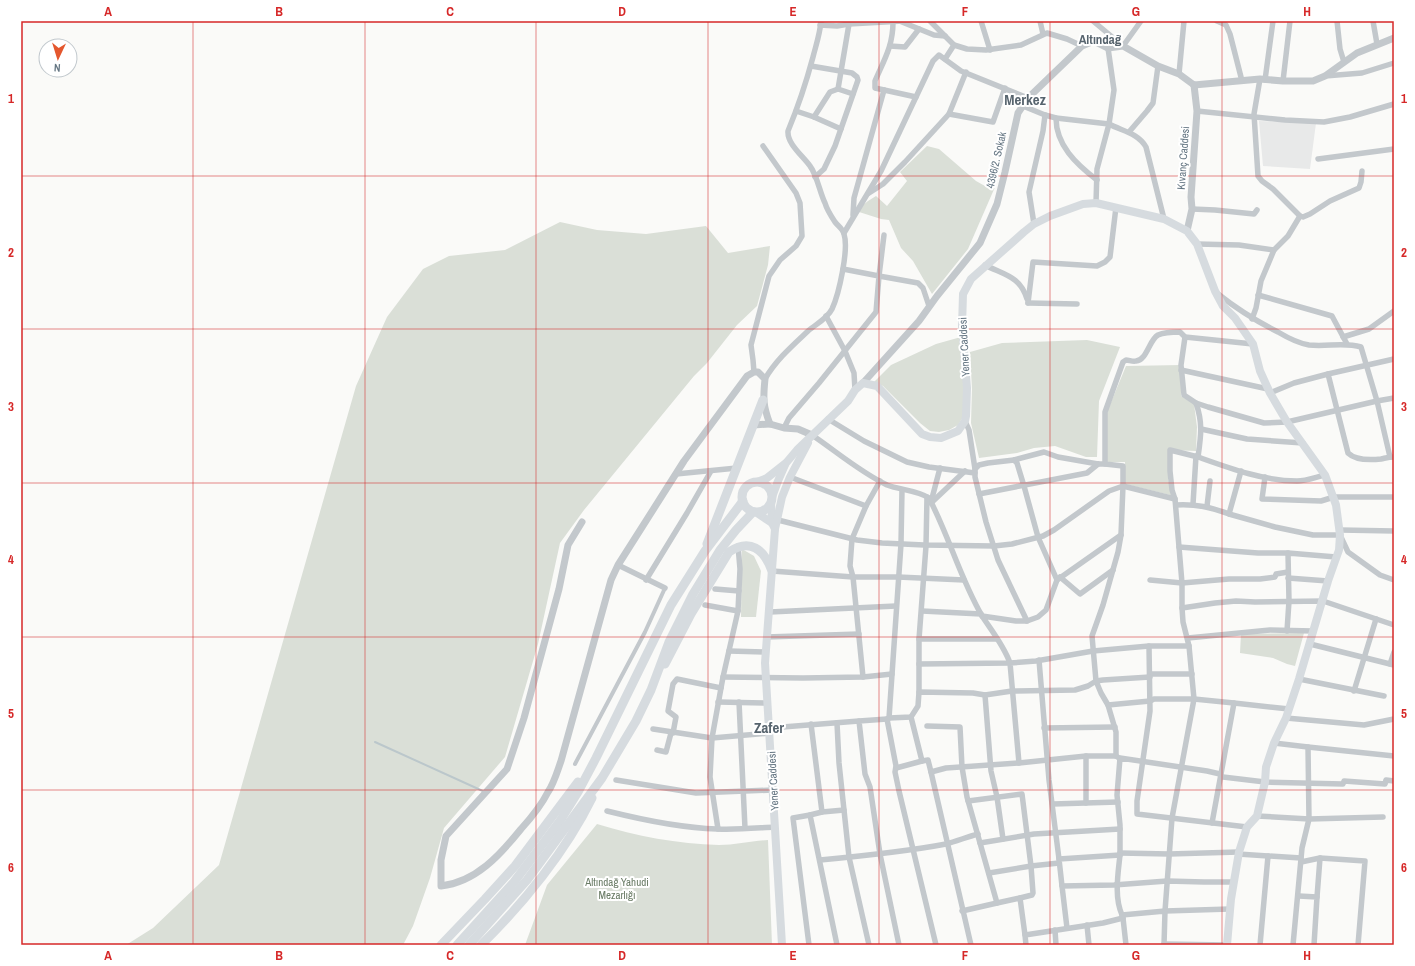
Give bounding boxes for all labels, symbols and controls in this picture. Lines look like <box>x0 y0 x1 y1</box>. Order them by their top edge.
text: A <box>104 3 112 20</box>
text: B <box>275 3 283 20</box>
text: C <box>446 3 454 20</box>
text: D <box>618 3 626 20</box>
text: E <box>789 3 797 20</box>
text: F <box>962 3 969 20</box>
text: G <box>1132 3 1140 20</box>
text: H <box>1303 3 1311 20</box>
district label: Altındağ <box>1079 31 1122 48</box>
north arrow <box>38 38 78 78</box>
text: N <box>54 61 61 75</box>
district label: Merkez <box>1004 89 1046 110</box>
text: 1 <box>8 90 14 107</box>
text: 1 <box>1401 90 1407 107</box>
street label: Kıvanç Caddesi <box>1174 126 1192 190</box>
street label: 4396/2. Sokak <box>983 130 1009 190</box>
text: 2 <box>8 244 14 261</box>
text: 2 <box>1401 244 1407 261</box>
street label: Yener Caddesi <box>955 317 973 377</box>
text: 3 <box>8 398 14 415</box>
text: 3 <box>1401 398 1407 415</box>
text: 4 <box>8 551 14 568</box>
text: 4 <box>1401 551 1407 568</box>
text: 5 <box>8 705 14 722</box>
text: 5 <box>1401 705 1407 722</box>
district label: Zafer <box>754 717 784 738</box>
street label: Yener Caddesi <box>764 751 782 811</box>
text: 6 <box>8 859 14 876</box>
text: 6 <box>1401 859 1407 876</box>
park label: Altındağ Yahudi Mezarlığı <box>584 875 649 902</box>
text: A <box>104 947 112 964</box>
text: B <box>275 947 283 964</box>
text: C <box>446 947 454 964</box>
text: D <box>618 947 626 964</box>
text: E <box>789 947 797 964</box>
text: F <box>962 947 969 964</box>
text: G <box>1132 947 1140 964</box>
text: H <box>1303 947 1311 964</box>

